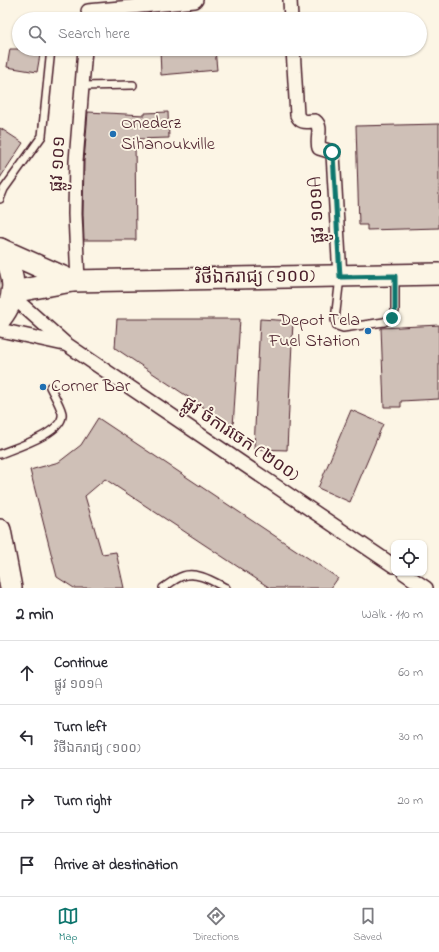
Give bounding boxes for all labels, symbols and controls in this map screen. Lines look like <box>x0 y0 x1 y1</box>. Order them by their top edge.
search box <box>12 12 427 56</box>
icon: search <box>26 23 48 45</box>
text: Search here <box>58 23 130 45</box>
place label: Onederz Sihanoukville <box>121 111 216 158</box>
marker: Onederz Sihanoukville <box>108 129 118 139</box>
street label: ផ្លូវ ១០១ <box>45 135 75 193</box>
route start <box>323 143 341 161</box>
street label: ផ្លូវ ១០១A <box>303 176 334 244</box>
street label: វិថីឯករាជ្យ (១០០) <box>194 263 315 292</box>
place label: Depot Tela Fuel Station <box>268 308 360 355</box>
route end <box>383 309 401 327</box>
marker: Depot Tela Fuel Station <box>363 326 373 336</box>
place label: Corner Bar <box>51 374 131 400</box>
marker: Corner Bar <box>38 382 48 392</box>
street label: ផ្លូវ ចំការចេក (២០០) <box>176 391 304 490</box>
map controls <box>391 540 427 576</box>
button: locate <box>391 540 427 576</box>
text: 2 min <box>16 602 53 627</box>
text: Walk · 110 m <box>362 605 423 624</box>
text: Continue <box>54 652 108 674</box>
icon: ahead <box>16 662 38 684</box>
text: 60 m <box>398 663 423 682</box>
text: ផ្លូវ ១០១A <box>54 675 103 694</box>
text: Turn left <box>54 716 107 738</box>
icon: left <box>16 726 38 748</box>
text: 30 m <box>399 727 423 746</box>
text: វិថីឯករាជ្យ (១០០) <box>54 739 140 758</box>
icon: right <box>16 790 38 812</box>
text: Turn right <box>54 790 112 812</box>
text: 20 m <box>398 791 423 810</box>
icon: arrive <box>16 854 38 876</box>
text: Arrive at destination <box>54 854 178 876</box>
tab: Map <box>57 905 79 945</box>
tab: Directions <box>193 905 239 945</box>
tab: Saved <box>353 905 382 945</box>

